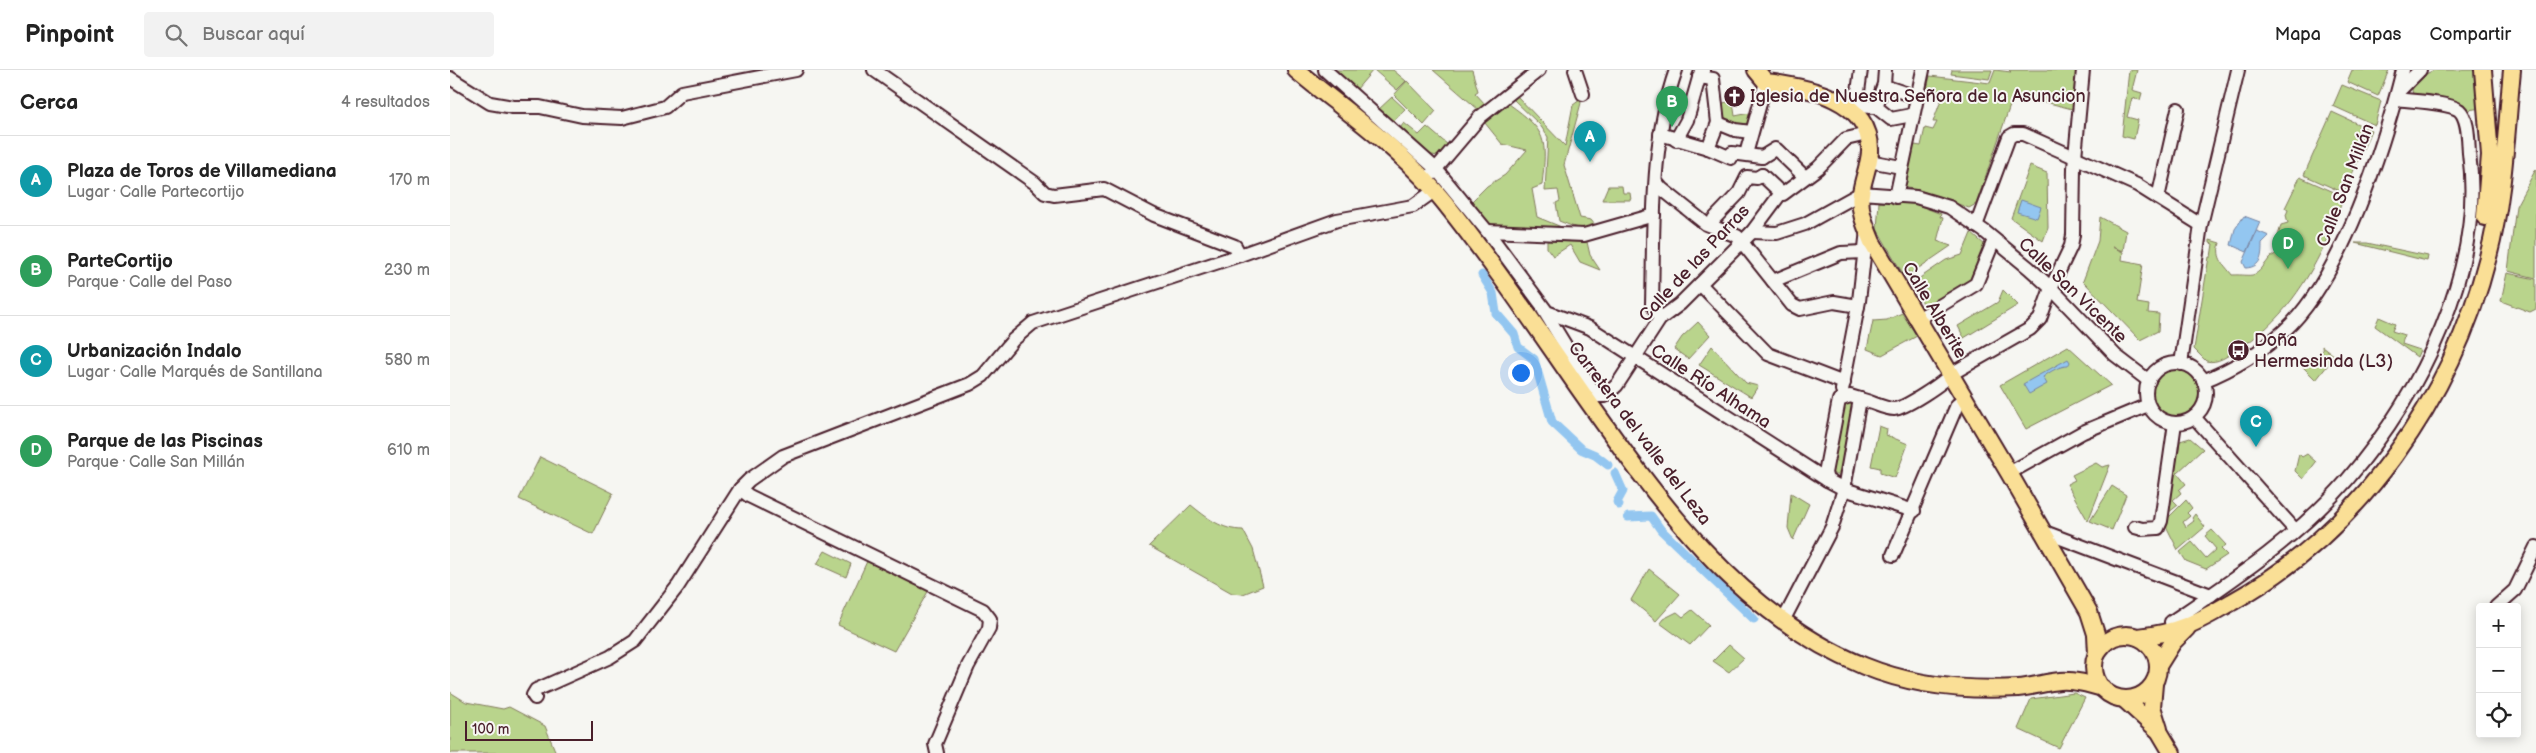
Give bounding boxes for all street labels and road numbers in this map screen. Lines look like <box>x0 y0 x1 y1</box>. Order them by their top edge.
street label: Calle San Millán <box>2312 121 2379 250</box>
street label: Calle de las Parras <box>1635 200 1754 326</box>
street label: Calle San Vicente <box>2014 233 2132 348</box>
street label: Calle Alberite <box>1898 258 1972 362</box>
street label: Carretera del valle del Leza <box>1564 338 1715 529</box>
street label: Calle Río Alhama <box>1647 340 1775 433</box>

